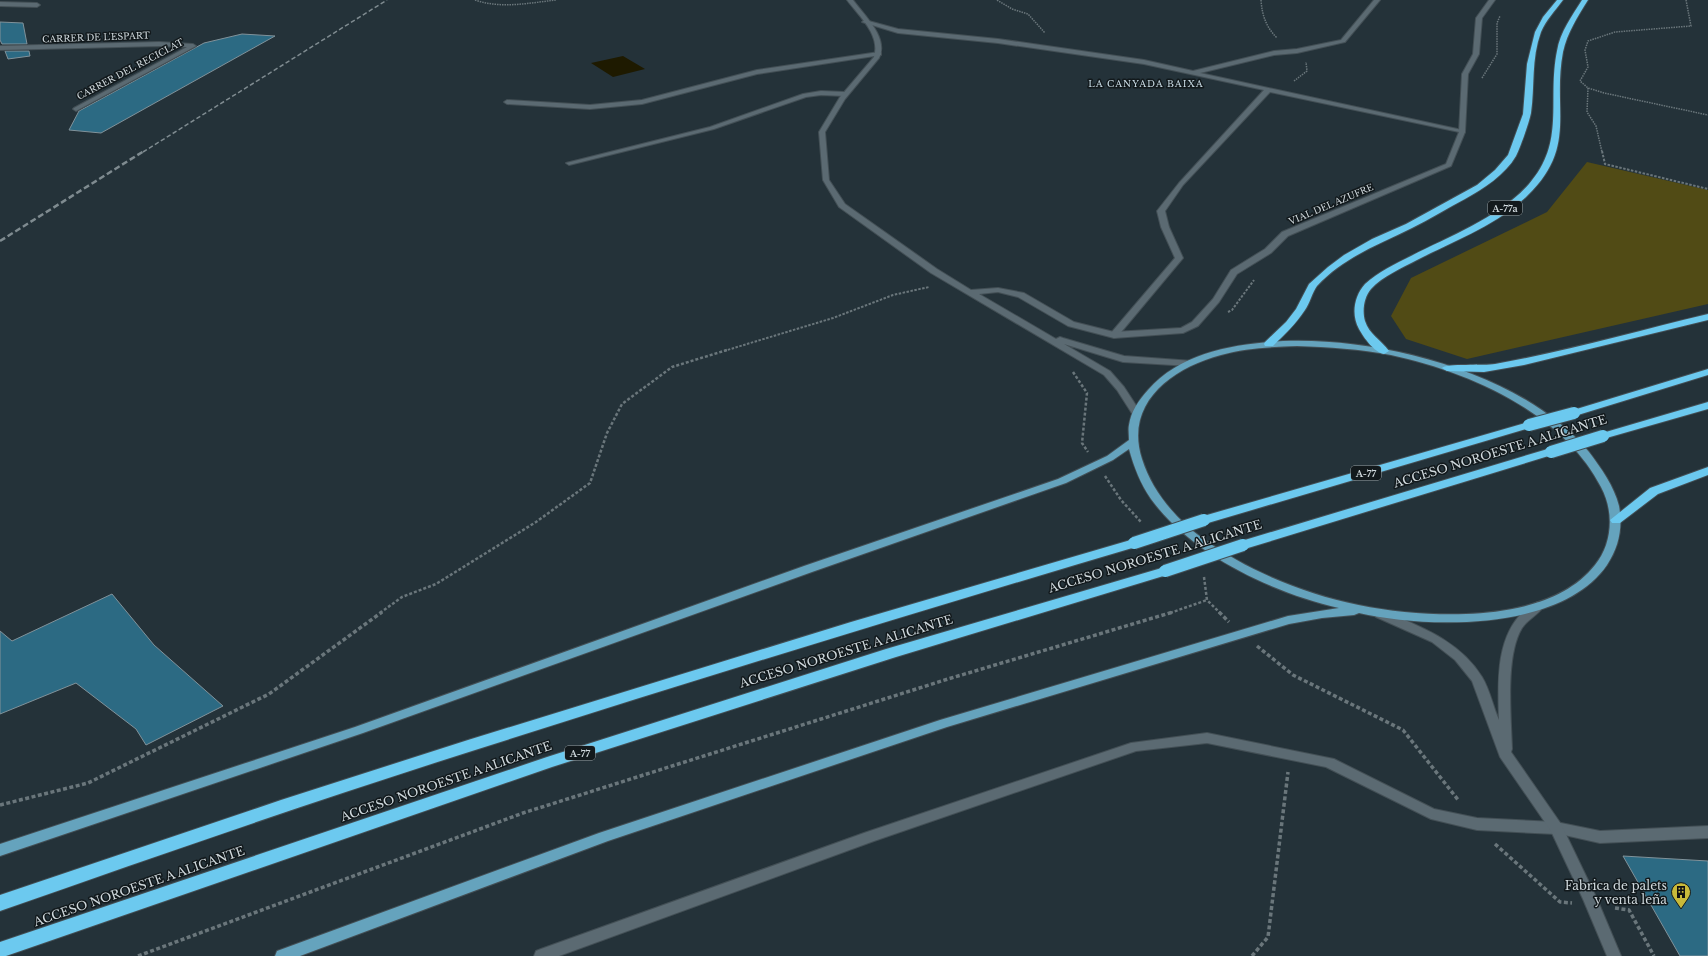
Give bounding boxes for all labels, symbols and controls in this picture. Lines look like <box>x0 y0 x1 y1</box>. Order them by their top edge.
street label: CARRER DE L'ESPART <box>42 30 151 44</box>
street label: CARRER DEL RECICLAT <box>75 36 186 102</box>
district label: LA CANYADA BAIXA <box>1088 78 1204 89</box>
street label: VIAL DEL AZUFRE <box>1286 181 1375 227</box>
road number: A-77a <box>1488 201 1522 215</box>
street label: ACCESO NOROESTE A ALICANTE <box>1391 411 1609 491</box>
road number: A-77 <box>1351 466 1381 480</box>
street label: ACCESO NOROESTE A ALICANTE <box>1046 516 1264 596</box>
street label: ACCESO NOROESTE A ALICANTE <box>737 611 955 691</box>
street label: ACCESO NOROESTE A ALICANTE <box>338 738 554 825</box>
road number: A-77 <box>565 746 595 760</box>
street label: ACCESO NOROESTE A ALICANTE <box>31 843 247 930</box>
place label: Fabrica de palets y venta leña <box>1565 878 1667 907</box>
building icon: Fabrica de palets y venta leña <box>1670 881 1692 909</box>

